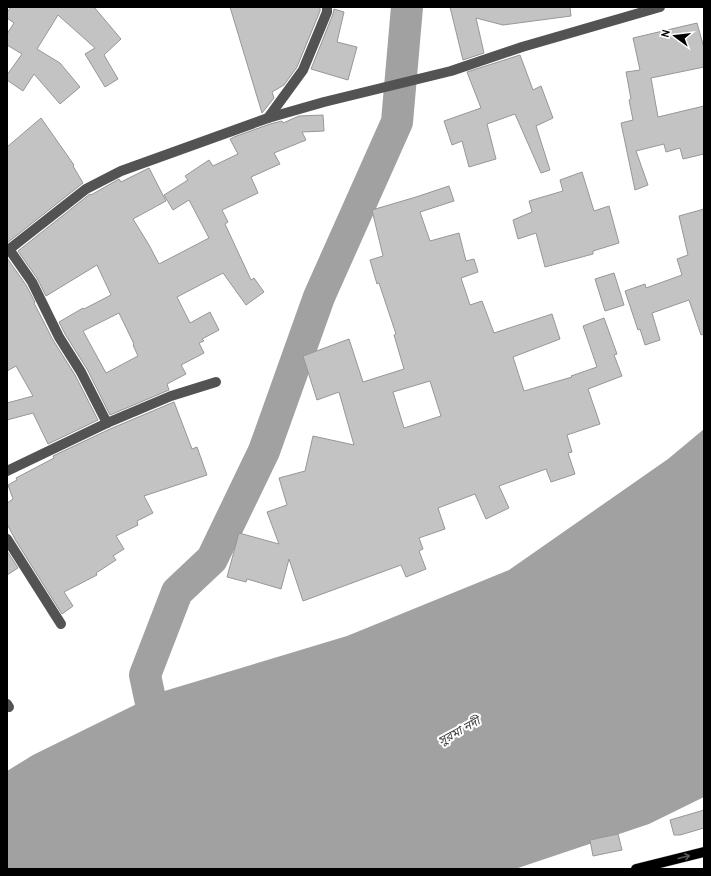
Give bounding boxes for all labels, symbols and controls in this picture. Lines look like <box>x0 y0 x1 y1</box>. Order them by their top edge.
north arrow <box>655 16 695 56</box>
text: N <box>658 28 673 39</box>
water label: সুরমা নদী <box>435 712 485 748</box>
one-way arrow <box>677 853 690 861</box>

